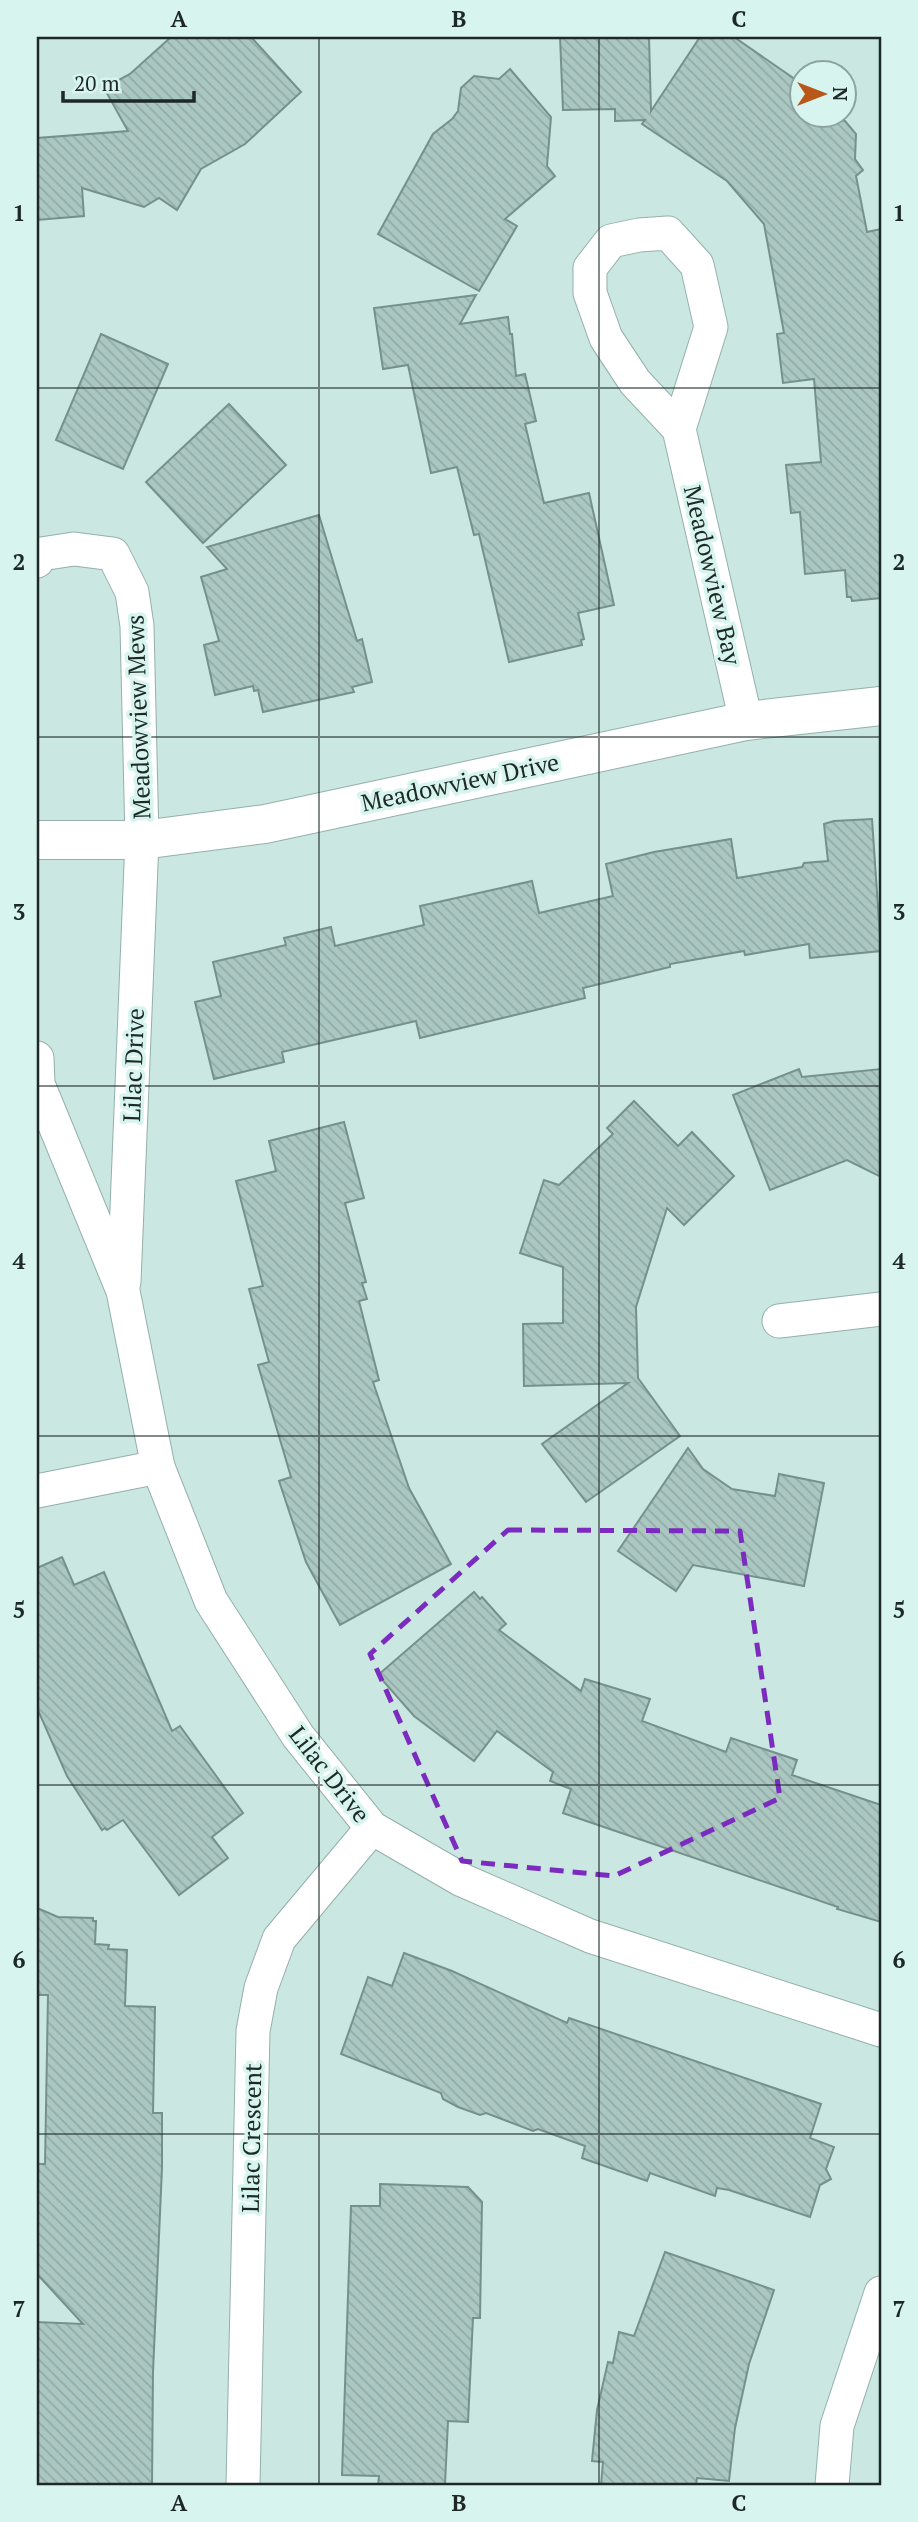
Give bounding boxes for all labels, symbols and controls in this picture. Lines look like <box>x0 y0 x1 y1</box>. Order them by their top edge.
text: A <box>171 3 188 34</box>
text: B <box>452 3 467 34</box>
text: C <box>732 3 747 34</box>
scale bar <box>63 60 194 104</box>
north arrow <box>788 60 858 130</box>
text: 20 m <box>74 69 120 97</box>
text: N <box>828 87 853 102</box>
text: 1 <box>13 197 26 228</box>
text: 1 <box>893 197 906 228</box>
street label: Meadowview Bay <box>677 482 749 669</box>
text: 2 <box>13 546 26 577</box>
text: 2 <box>893 546 906 577</box>
street label: Meadowview Mews <box>118 614 158 820</box>
street label: Meadowview Drive <box>358 745 562 819</box>
text: 3 <box>13 896 26 927</box>
text: 3 <box>893 896 906 927</box>
street label: Lilac Drive <box>115 1007 151 1123</box>
text: 4 <box>13 1245 26 1276</box>
text: 4 <box>893 1245 906 1276</box>
text: 5 <box>13 1594 26 1625</box>
text: 5 <box>893 1594 906 1625</box>
street label: Lilac Drive <box>282 1719 378 1829</box>
text: 6 <box>13 1944 26 1975</box>
text: 6 <box>893 1944 906 1975</box>
street label: Lilac Crescent <box>234 2063 268 2213</box>
text: 7 <box>13 2293 26 2324</box>
text: 7 <box>893 2293 906 2324</box>
text: A <box>171 2487 188 2518</box>
text: B <box>452 2487 467 2518</box>
text: C <box>732 2487 747 2518</box>

